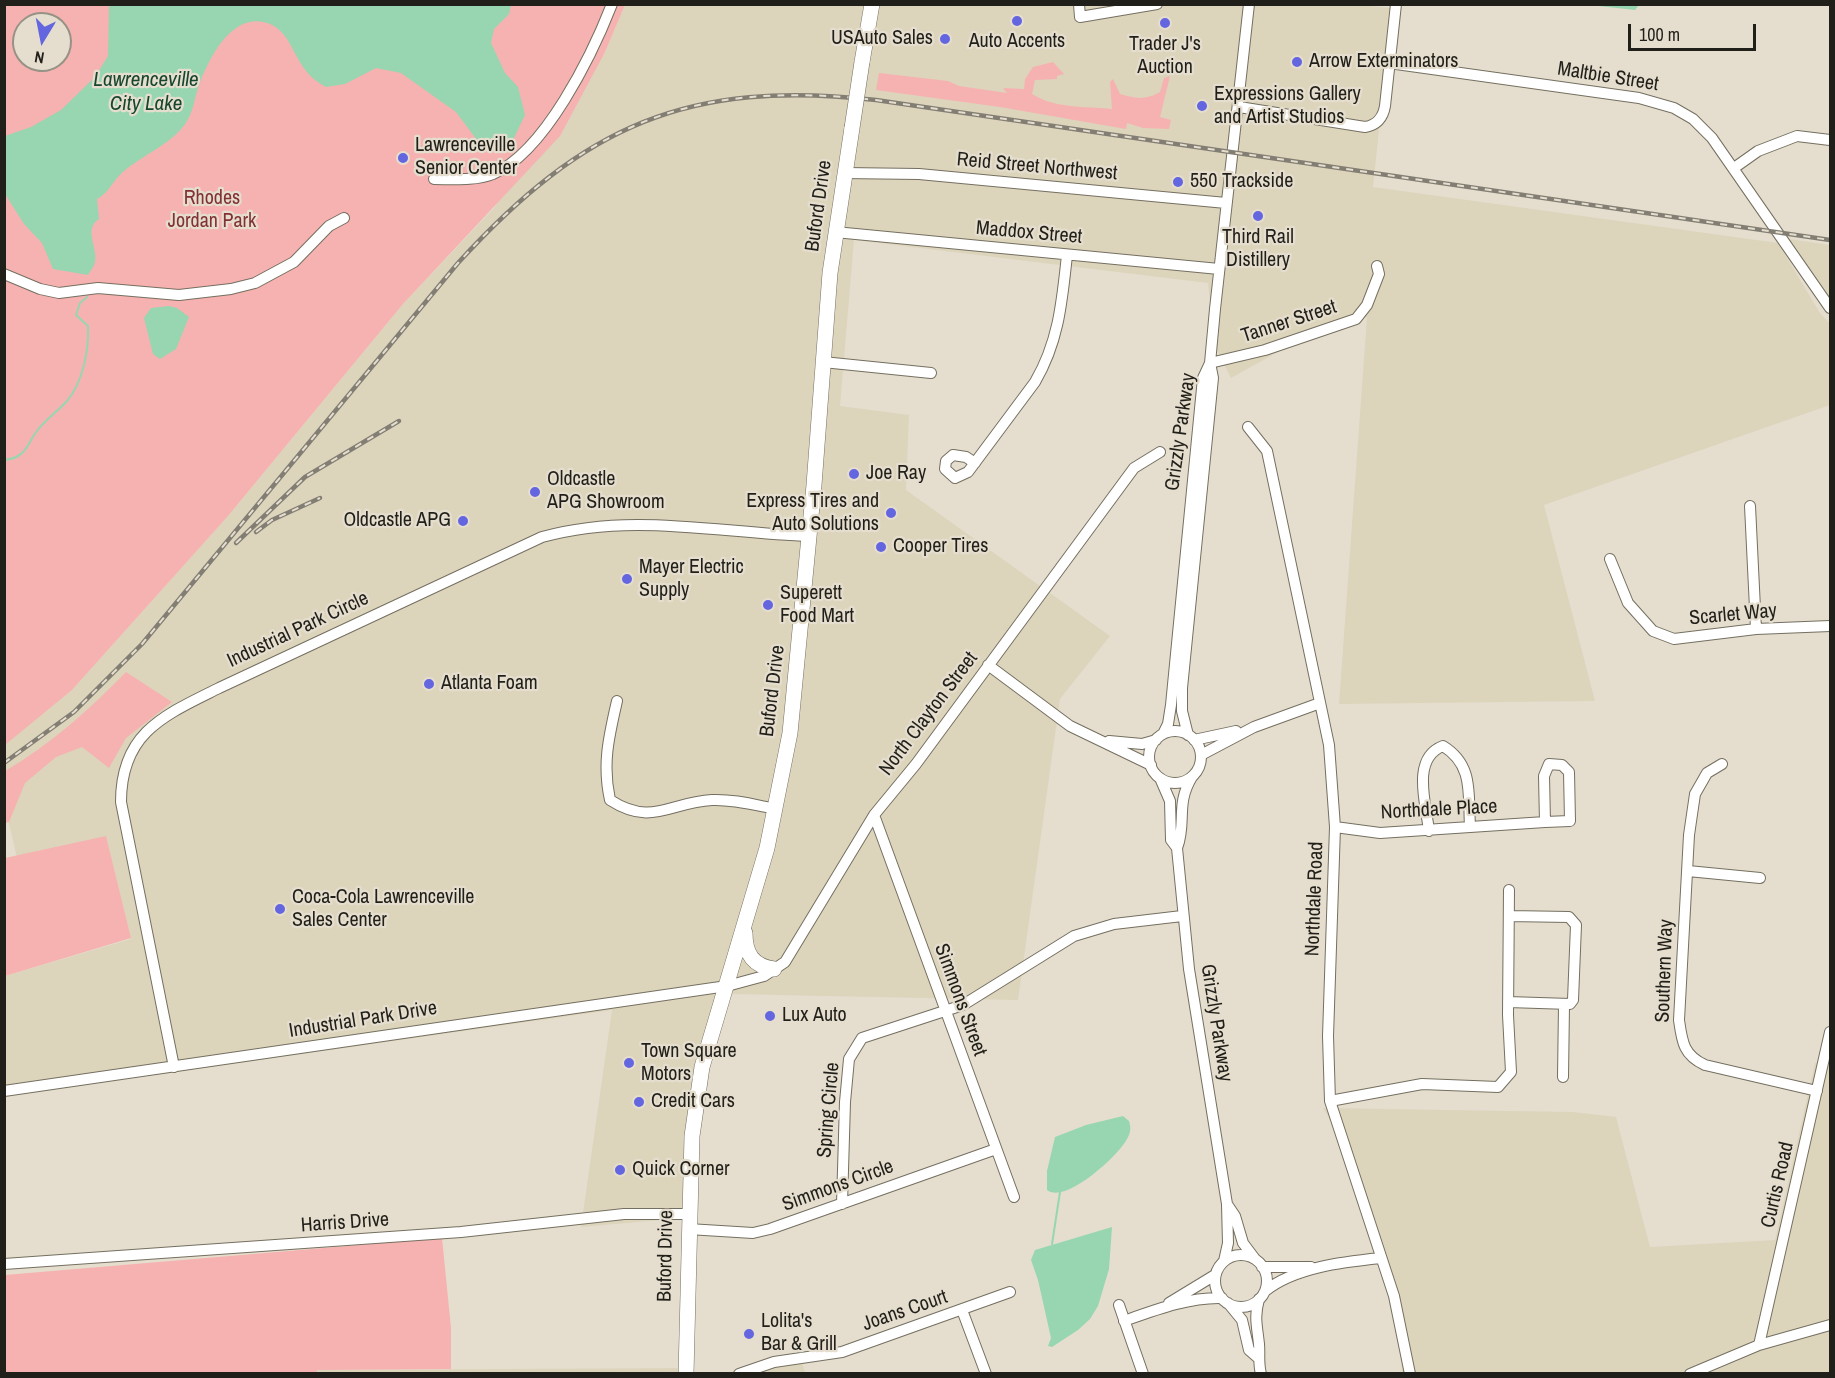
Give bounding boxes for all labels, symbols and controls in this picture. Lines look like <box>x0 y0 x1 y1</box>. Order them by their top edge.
north arrow <box>12 12 72 72</box>
scale bar <box>1631 12 1758 50</box>
marker: Auto Accents <box>1010 14 1024 28</box>
marker: Trader J's Auction <box>1158 16 1172 30</box>
text: 100 m <box>1639 22 1680 47</box>
place label: USAuto Sales <box>831 27 933 51</box>
place label: Auto Accents <box>969 30 1065 54</box>
marker: USAuto Sales <box>938 32 952 46</box>
place label: Trader J's Auction <box>1129 33 1201 80</box>
text: N <box>33 46 46 69</box>
place label: Arrow Exterminators <box>1309 50 1458 74</box>
marker: Arrow Exterminators <box>1290 55 1304 69</box>
street label: Maltbie Street <box>1556 57 1660 97</box>
water label: Lawrenceville City Lake <box>93 67 199 117</box>
place label: Expressions Gallery and Artist Studios <box>1214 83 1361 130</box>
marker: Expressions Gallery and Artist Studios <box>1195 99 1209 113</box>
place label: Lawrenceville Senior Center <box>415 134 517 181</box>
street label: Reid Street Northwest <box>956 148 1118 186</box>
marker: Lawrenceville Senior Center <box>396 151 410 165</box>
street label: Buford Drive <box>801 159 837 253</box>
place label: 550 Trackside <box>1190 170 1293 194</box>
marker: 550 Trackside <box>1171 175 1185 189</box>
park label: Rhodes Jordan Park <box>168 187 256 234</box>
marker: Third Rail Distillery <box>1251 209 1265 223</box>
street label: Maddox Street <box>975 216 1083 250</box>
place label: Third Rail Distillery <box>1222 226 1294 273</box>
street label: Tanner Street <box>1238 295 1340 349</box>
street label: Grizzly Parkway <box>1161 372 1201 492</box>
place label: Joe Ray <box>866 462 926 486</box>
marker: Joe Ray <box>847 467 861 481</box>
place label: Oldcastle APG Showroom <box>547 468 665 515</box>
marker: Oldcastle APG Showroom <box>528 485 542 499</box>
place label: Express Tires and Auto Solutions <box>746 490 879 537</box>
marker: Express Tires and Auto Solutions <box>884 506 898 520</box>
place label: Oldcastle APG <box>343 509 451 533</box>
marker: Oldcastle APG <box>456 514 470 528</box>
place label: Cooper Tires <box>893 535 988 559</box>
marker: Cooper Tires <box>874 540 888 554</box>
place label: Mayer Electric Supply <box>639 556 744 603</box>
marker: Mayer Electric Supply <box>620 572 634 586</box>
place label: Superett Food Mart <box>780 582 854 629</box>
street label: Industrial Park Circle <box>224 587 372 673</box>
marker: Superett Food Mart <box>761 598 775 612</box>
street label: Scarlet Way <box>1688 599 1778 631</box>
street label: Buford Drive <box>755 644 791 738</box>
street label: North Clayton Street <box>875 647 983 781</box>
place label: Atlanta Foam <box>441 672 538 696</box>
marker: Atlanta Foam <box>422 677 436 691</box>
street label: Northdale Place <box>1380 795 1498 825</box>
street label: Northdale Road <box>1301 841 1329 957</box>
place label: Coca-Cola Lawrenceville Sales Center <box>292 886 474 933</box>
marker: Coca-Cola Lawrenceville Sales Center <box>273 902 287 916</box>
street label: Southern Way <box>1651 919 1679 1023</box>
street label: Simmons Street <box>929 941 991 1059</box>
street label: Grizzly Parkway <box>1195 963 1237 1083</box>
street label: Industrial Park Drive <box>287 996 439 1044</box>
place label: Lux Auto <box>782 1004 847 1028</box>
marker: Lux Auto <box>763 1009 777 1023</box>
place label: Town Square Motors <box>641 1040 737 1087</box>
marker: Town Square Motors <box>622 1056 636 1070</box>
street label: Spring Circle <box>813 1061 845 1159</box>
place label: Credit Cars <box>651 1090 735 1114</box>
marker: Credit Cars <box>632 1095 646 1109</box>
street label: Curtis Road <box>1756 1140 1800 1230</box>
street label: Simmons Circle <box>779 1155 897 1217</box>
place label: Quick Corner <box>632 1158 730 1182</box>
marker: Quick Corner <box>613 1163 627 1177</box>
street label: Harris Drive <box>300 1208 390 1238</box>
street label: Buford Drive <box>653 1210 679 1302</box>
street label: Joans Court <box>859 1285 951 1337</box>
place label: Lolita's Bar & Grill <box>761 1310 837 1357</box>
marker: Lolita's Bar & Grill <box>742 1327 756 1341</box>

